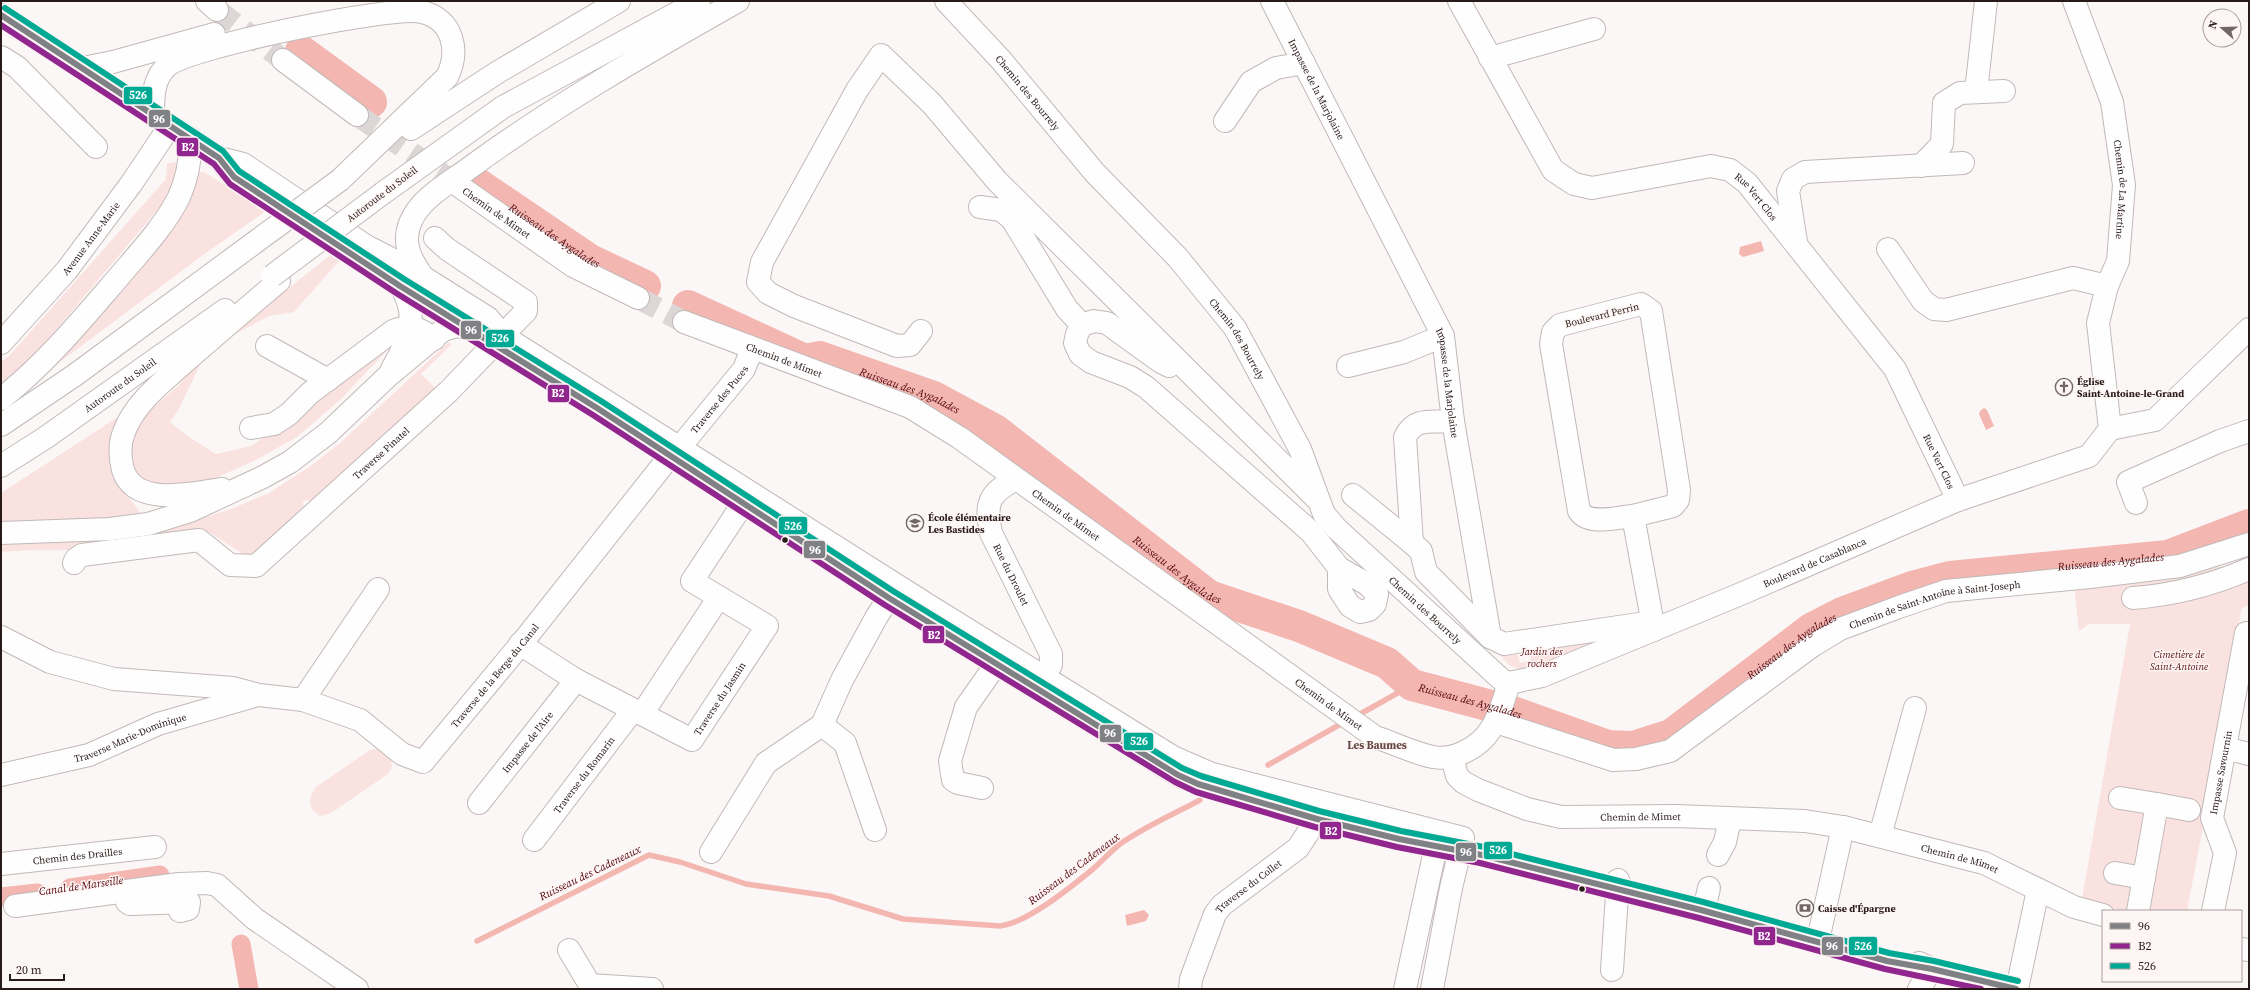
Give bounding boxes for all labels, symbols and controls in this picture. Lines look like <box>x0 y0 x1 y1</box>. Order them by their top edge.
north arrow <box>2202 8 2242 48</box>
text: N <box>2205 18 2221 31</box>
street label: Impasse de la Marjolaine <box>1286 37 1348 142</box>
street label: Chemin des Bourrely <box>993 52 1064 134</box>
line badge: 526 <box>123 86 153 105</box>
text: 526 <box>129 88 147 103</box>
line badge: 96 <box>148 109 171 128</box>
text: 96 <box>153 112 165 127</box>
line badge: B2 <box>176 137 199 157</box>
street label: Chemin de La Martine <box>2111 139 2131 240</box>
text: B2 <box>181 140 195 155</box>
street label: Autoroute du Soleil <box>344 163 420 225</box>
street label: Rue Vert Clos <box>1732 170 1781 223</box>
street label: Chemin de Mimet <box>460 184 534 241</box>
street label: Avenue Anne-Marie <box>59 199 122 278</box>
water label: Ruisseau des Aygalades <box>505 199 602 271</box>
street label: Chemin des Bourrely <box>1207 295 1268 382</box>
street label: Boulevard Perrin <box>1564 300 1640 330</box>
line badge: 96 <box>460 320 482 340</box>
text: 96 <box>465 323 477 338</box>
street label: Impasse de la Marjolaine <box>1433 325 1462 439</box>
line badge: 526 <box>485 329 515 348</box>
text: 526 <box>491 331 509 346</box>
street label: Chemin de Mimet <box>744 339 825 380</box>
street label: Autoroute du Soleil <box>81 355 158 415</box>
street label: Traverse des Puces <box>687 364 751 436</box>
water label: Ruisseau des Aygalades <box>857 364 962 417</box>
place label: Église Saint-Antoine-le-Grand <box>2077 375 2184 400</box>
church icon: Église Saint-Antoine-le-Grand <box>2054 377 2074 397</box>
line badge: B2 <box>547 384 570 403</box>
text: B2 <box>551 386 565 401</box>
street label: Traverse Pinatel <box>350 424 412 482</box>
street label: Rue Vert Clos <box>1921 432 1958 491</box>
street label: Chemin de Mimet <box>1030 486 1103 544</box>
place label: École élémentaire Les Bastides <box>928 511 1011 536</box>
school or university icon: École élémentaire Les Bastides <box>905 513 925 533</box>
line badge: 526 <box>778 516 808 535</box>
text: 526 <box>784 519 802 534</box>
water label: Ruisseau des Aygalades <box>1129 532 1223 607</box>
street label: Boulevard de Casablanca <box>1761 534 1869 590</box>
unlabelled marker <box>780 535 790 545</box>
line badge: 96 <box>803 540 826 559</box>
street label: Rue du Droulet <box>991 541 1033 608</box>
text: 96 <box>809 543 821 558</box>
water label: Ruisseau des Aygalades <box>2056 549 2164 574</box>
street label: Chemin des Bourrely <box>1386 573 1465 647</box>
street label: Chemin de Saint-Antoine à Saint-Joseph <box>1847 577 2021 632</box>
water label: Ruisseau des Aygalades <box>1743 610 1839 683</box>
street label: Traverse de la Berge du Canal <box>448 621 541 730</box>
line badge: B2 <box>922 625 945 644</box>
text: B2 <box>927 628 941 643</box>
park label: Jardin des rochers <box>1519 645 1563 670</box>
park label: Cimetière de Saint-Antoine <box>2150 648 2208 673</box>
street label: Traverse du Jasmin <box>690 659 748 738</box>
street label: Chemin de Mimet <box>1293 675 1366 733</box>
water label: Ruisseau des Aygalades <box>1416 679 1524 722</box>
street label: Impasse de l'Aire <box>499 708 556 775</box>
street label: Traverse Marie-Dominique <box>73 710 188 765</box>
line badge: 96 <box>1099 724 1122 743</box>
text: 96 <box>1104 726 1116 741</box>
street label: Impasse Savournin <box>2206 729 2234 815</box>
line badge: 526 <box>1123 732 1154 751</box>
street label: Traverse du Romarin <box>550 734 617 816</box>
text: 526 <box>1130 734 1148 749</box>
district label: Les Baumes <box>1347 738 1407 753</box>
street label: Chemin de Mimet <box>1600 809 1682 823</box>
line badge: B2 <box>1319 821 1342 840</box>
text: B2 <box>1324 824 1338 839</box>
water label: Ruisseau des Cadeneaux <box>1024 829 1123 909</box>
line badge: 526 <box>1483 841 1513 860</box>
street label: Chemin de Mimet <box>1920 841 2001 876</box>
water label: Ruisseau des Cadeneaux <box>536 842 644 905</box>
line badge: 96 <box>1455 842 1477 862</box>
text: 526 <box>1489 843 1507 858</box>
street label: Chemin des Drailles <box>32 844 123 867</box>
text: 96 <box>1460 845 1472 860</box>
street label: Traverse du Collet <box>1212 856 1284 915</box>
water label: Canal de Marseille <box>38 873 125 899</box>
unlabelled marker <box>1577 884 1587 894</box>
bank icon: Caisse d'Épargne <box>1795 898 1815 918</box>
place label: Caisse d'Épargne <box>1818 902 1896 915</box>
legend <box>2102 910 2242 982</box>
text: 96 <box>2138 918 2150 934</box>
line badge: B2 <box>1753 926 1776 946</box>
text: B2 <box>1757 929 1771 944</box>
line badge: 96 <box>1821 936 1844 956</box>
line badge: 526 <box>1848 936 1878 956</box>
text: B2 <box>2138 938 2152 954</box>
text: 96 <box>1826 939 1838 954</box>
text: 526 <box>1854 939 1872 954</box>
scale bar <box>10 956 64 982</box>
text: 526 <box>2138 958 2156 974</box>
text: 20 m <box>16 962 42 978</box>

